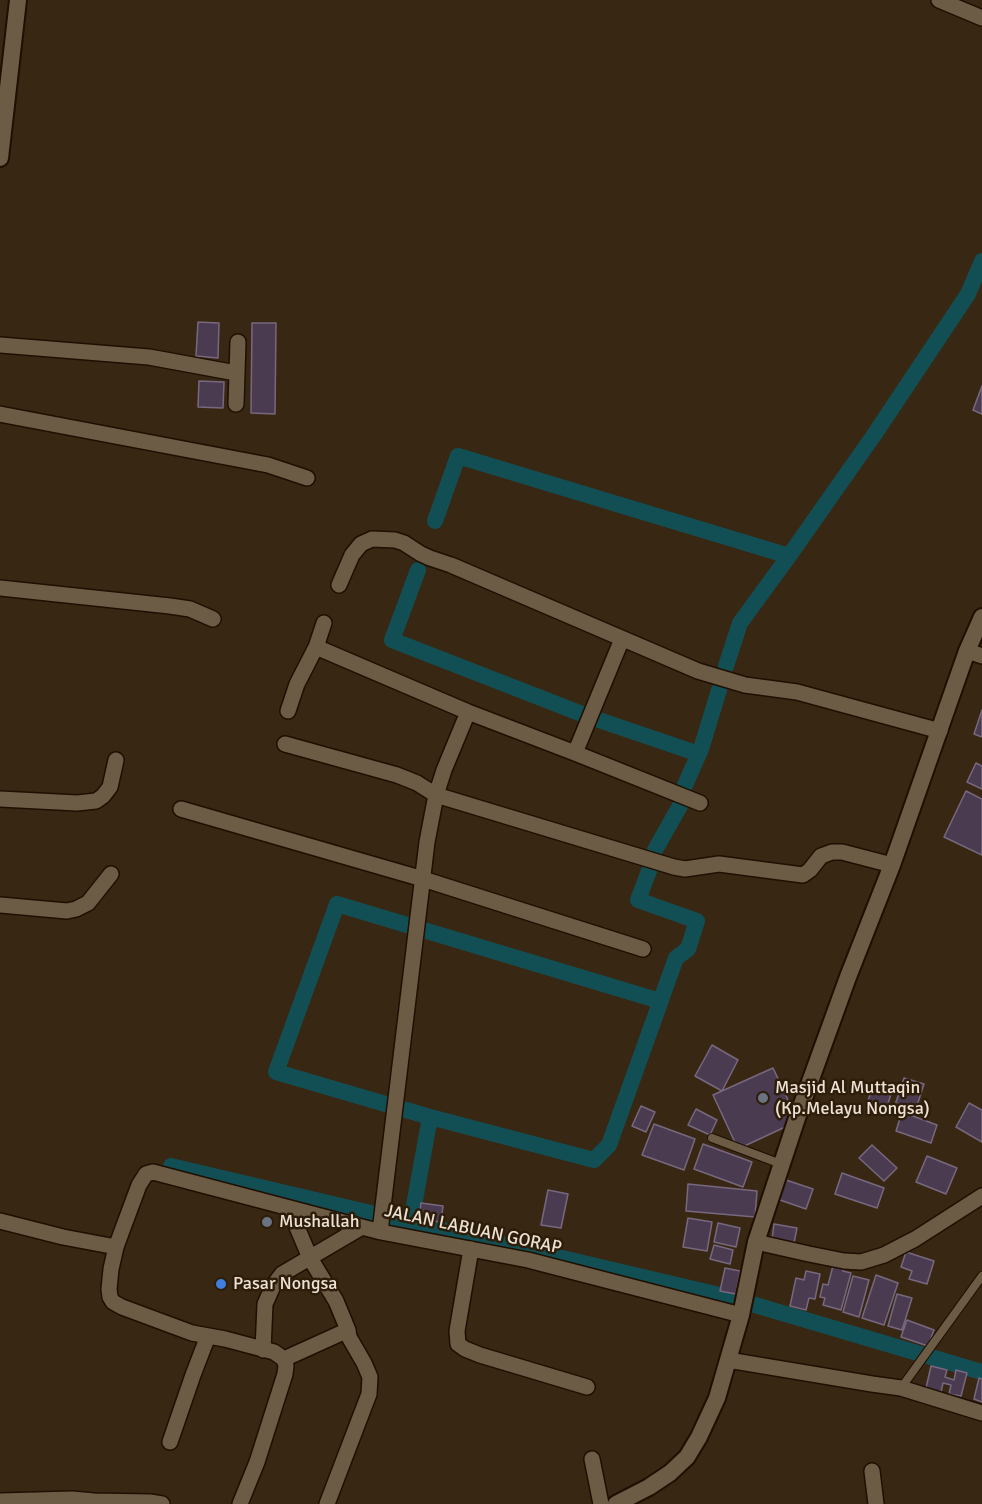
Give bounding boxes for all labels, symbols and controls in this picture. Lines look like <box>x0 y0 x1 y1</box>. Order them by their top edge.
place label: Masjid Al Muttaqin (Kp.Melayu Nongsa) <box>775 1077 930 1120</box>
marker: Masjid Al Muttaqin (Kp.Melayu Nongsa) <box>756 1091 770 1105</box>
street label: JALAN LABUAN GORAP <box>382 1201 564 1259</box>
place label: Mushallah <box>279 1211 360 1233</box>
marker: Mushallah <box>260 1215 274 1229</box>
place label: Pasar Nongsa <box>233 1273 337 1295</box>
marker: Pasar Nongsa <box>214 1277 228 1291</box>

